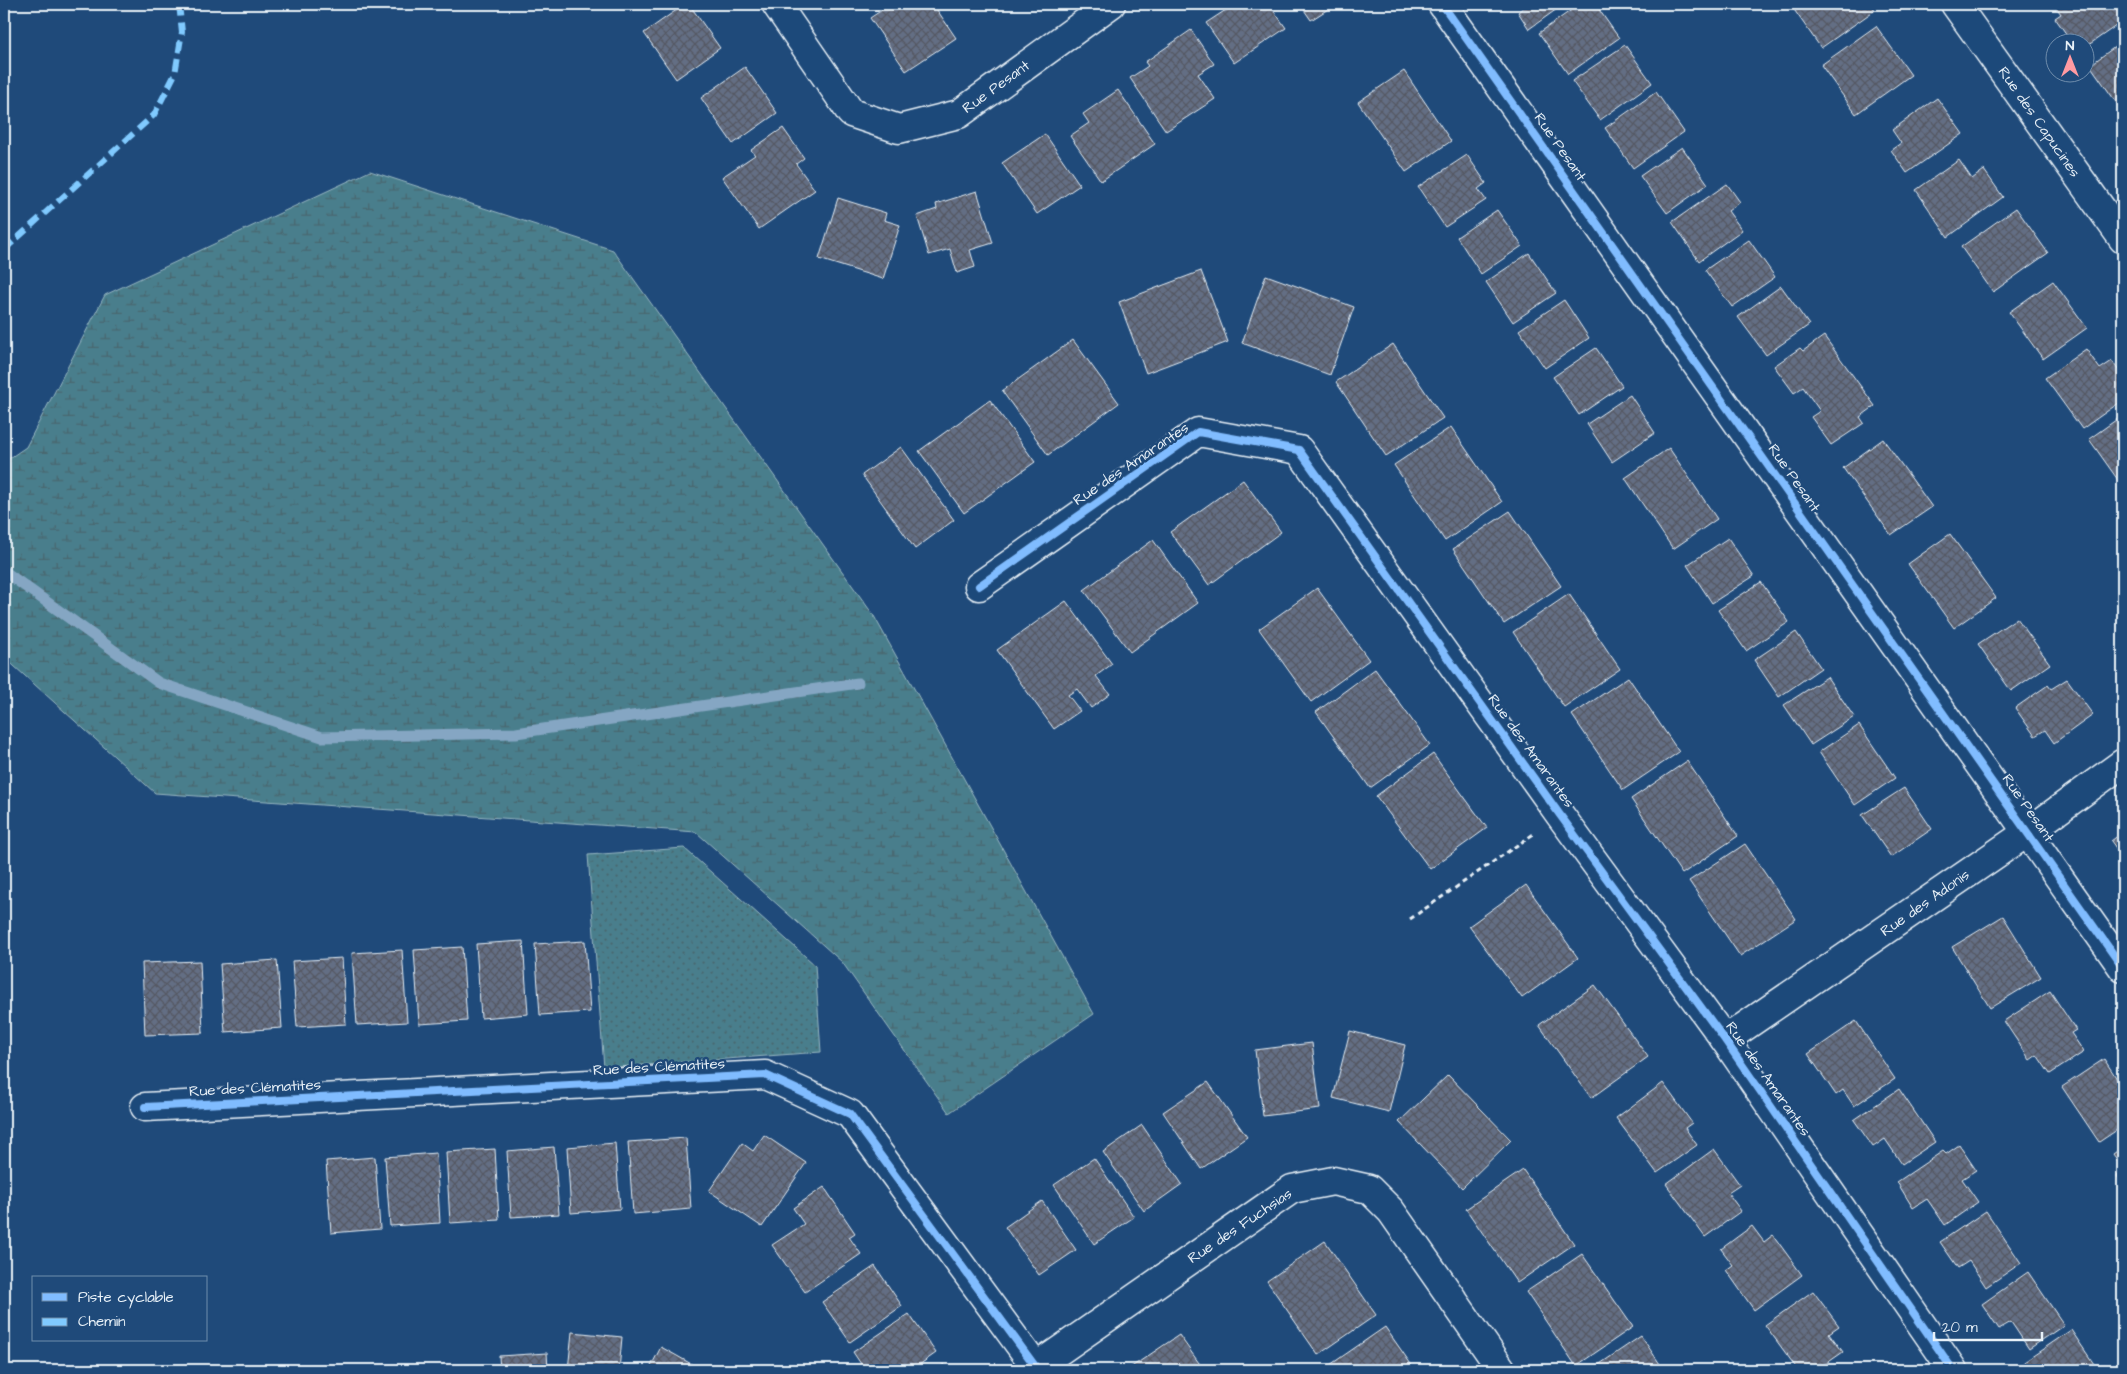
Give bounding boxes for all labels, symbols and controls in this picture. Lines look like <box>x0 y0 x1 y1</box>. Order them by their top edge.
north arrow <box>2044 32 2094 82</box>
text: N <box>2066 36 2075 56</box>
street label: Rue Pesant <box>958 55 1034 119</box>
street label: Rue des Capucines <box>1993 62 2085 182</box>
street label: Rue Pesant <box>1529 109 1591 185</box>
street label: Rue des Amarantes <box>1069 417 1194 511</box>
street label: Rue Pesant <box>1763 440 1825 516</box>
street label: Rue des Amarantes <box>1483 690 1580 812</box>
street label: Rue Pesant <box>1997 770 2059 846</box>
street label: Rue des Adonis <box>1876 864 1974 942</box>
street label: Rue des Amarantes <box>1720 1017 1816 1141</box>
street label: Rue des Clématites <box>592 1053 726 1081</box>
street label: Rue des Clématites <box>188 1074 322 1102</box>
street label: Rue des Fuchsias <box>1184 1183 1297 1269</box>
legend <box>32 1276 208 1342</box>
text: Piste cyclable <box>78 1287 174 1309</box>
scale bar <box>1934 1309 2042 1341</box>
text: Chemin <box>78 1311 126 1332</box>
text: 20 m <box>1942 1317 1978 1338</box>

